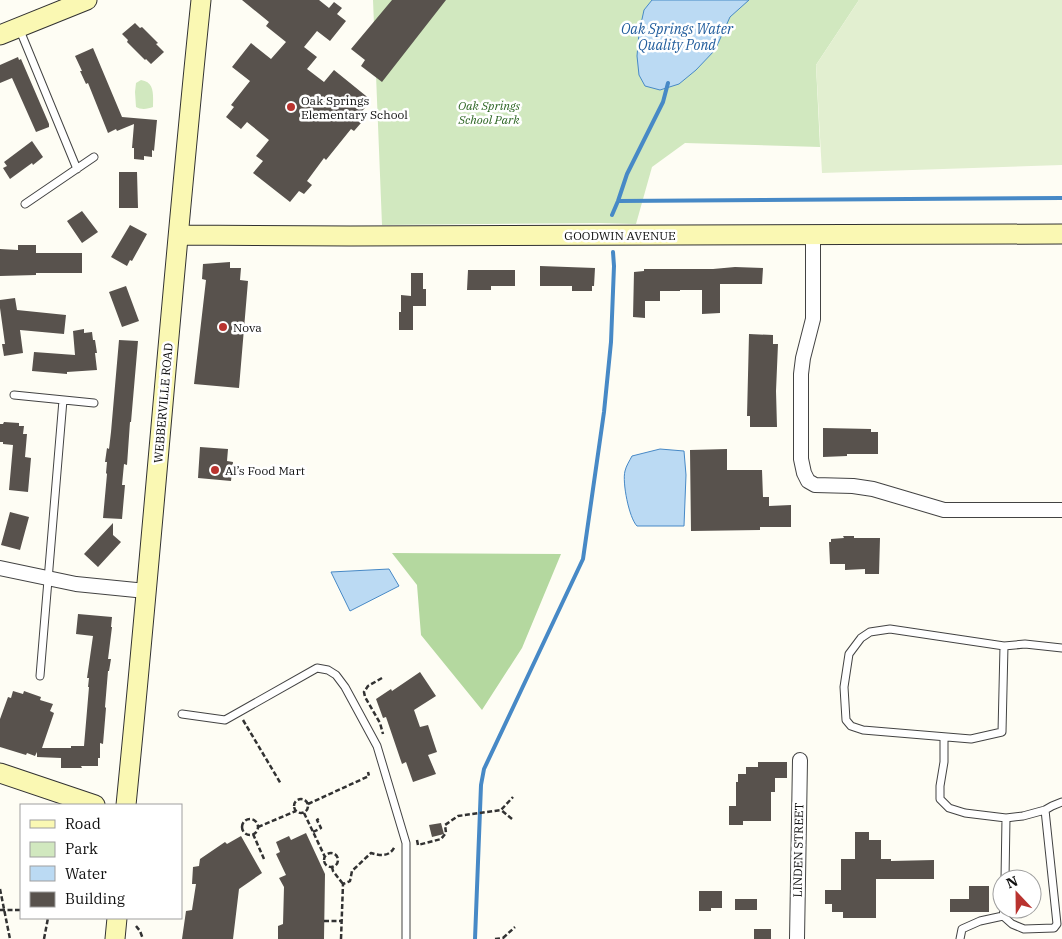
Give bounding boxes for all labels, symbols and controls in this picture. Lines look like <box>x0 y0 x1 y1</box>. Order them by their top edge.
water label: Oak Springs Water Quality Pond <box>621 20 734 54</box>
place label: Oak Springs Elementary School <box>301 93 408 122</box>
park label: Oak Springs School Park <box>457 98 521 127</box>
marker: Oak Springs Elementary School <box>285 101 297 113</box>
street label: GOODWIN AVENUE <box>564 228 676 243</box>
place label: Nova <box>233 320 262 335</box>
marker: Nova <box>217 321 229 333</box>
street label: WEBBERVILLE ROAD <box>150 342 176 464</box>
place label: Al’s Food Mart <box>225 463 305 478</box>
marker: Al’s Food Mart <box>209 464 221 476</box>
street label: LINDEN STREET <box>790 802 806 898</box>
legend <box>20 804 182 919</box>
text: Road <box>65 814 101 833</box>
text: Park <box>65 839 98 858</box>
text: Water <box>65 864 107 883</box>
north arrow <box>992 869 1042 919</box>
text: N <box>1004 872 1021 892</box>
text: Building <box>65 889 125 908</box>

